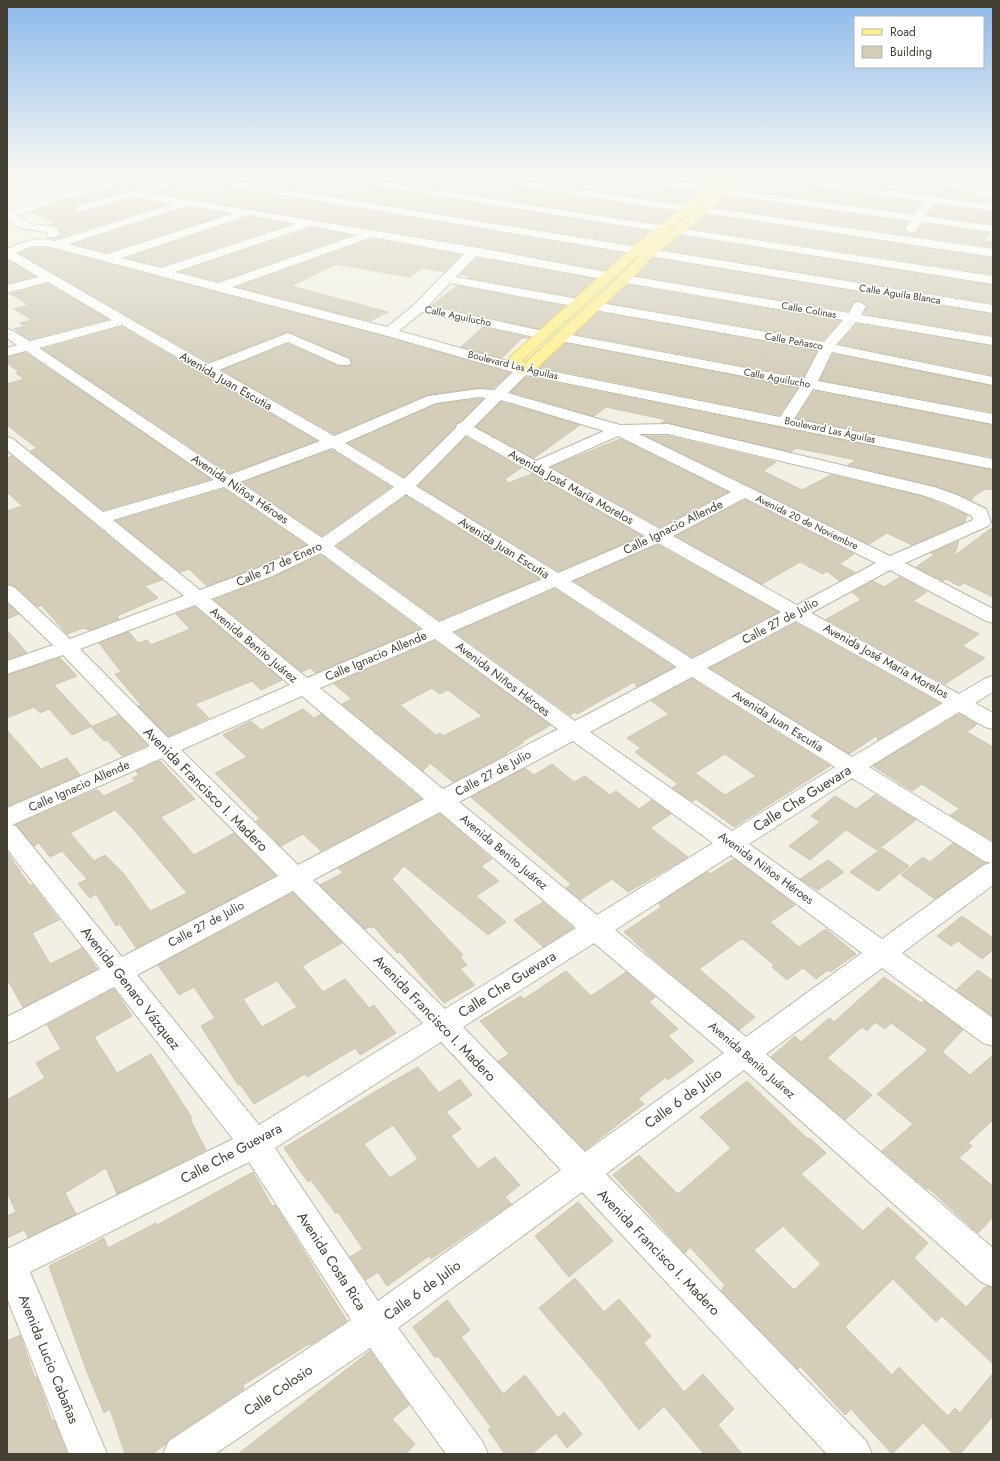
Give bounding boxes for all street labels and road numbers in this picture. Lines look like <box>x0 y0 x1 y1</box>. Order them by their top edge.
street label: Calle Águila Blanca <box>858 280 942 308</box>
street label: Calle Colinas <box>780 298 838 322</box>
street label: Calle Aguilucho <box>423 302 493 330</box>
street label: Calle Peñasco <box>764 328 825 354</box>
street label: Avenida Juan Escutia <box>176 347 276 415</box>
street label: Boulevard Las Águilas <box>466 347 560 383</box>
street label: Calle Aguilucho <box>742 364 812 392</box>
street label: Boulevard Las Águilas <box>783 413 877 447</box>
street label: Avenida José María Morelos <box>505 445 637 529</box>
street label: Avenida Niños Héroes <box>188 450 293 528</box>
street label: Avenida 20 de Noviembre <box>753 491 861 553</box>
street label: Calle Ignacio Allende <box>620 495 726 559</box>
street label: Avenida Juan Escutia <box>455 513 553 583</box>
street label: Calle 27 de Enero <box>233 537 325 591</box>
street label: Calle 27 de Julio <box>739 593 822 649</box>
street label: Avenida Benito Juárez <box>206 603 302 688</box>
street label: Avenida José María Morelos <box>820 619 952 703</box>
street label: Calle Ignacio Allende <box>322 626 430 686</box>
street label: Avenida Niños Héroes <box>452 637 554 721</box>
street label: Avenida Juan Escutia <box>729 686 827 756</box>
street label: Avenida Francisco I. Madero <box>139 722 273 856</box>
street label: Calle 27 de Julio <box>452 745 535 801</box>
street label: Calle Ignacio Allende <box>26 756 132 816</box>
street label: Calle Che Guevara <box>749 760 855 836</box>
street label: Avenida Benito Juárez <box>456 810 552 895</box>
street label: Avenida Niños Héroes <box>715 827 818 909</box>
street label: Calle 27 de Julio <box>165 896 248 952</box>
street label: Avenida Genaro Vázquez <box>77 922 186 1054</box>
street label: Calle Che Guevara <box>454 946 560 1022</box>
street label: Avenida Francisco I. Madero <box>369 950 501 1086</box>
street label: Avenida Benito Juárez <box>705 1017 800 1103</box>
street label: Calle 6 de Julio <box>640 1063 726 1133</box>
street label: Calle Che Guevara <box>177 1118 285 1188</box>
street label: Avenida Francisco I. Madero <box>593 1184 725 1320</box>
street label: Avenida Costa Rica <box>293 1208 371 1314</box>
street label: Calle 6 de Julio <box>379 1255 465 1325</box>
street label: Avenida Lucio Cabañas <box>14 1291 84 1427</box>
street label: Calle Colosio <box>240 1359 317 1420</box>

